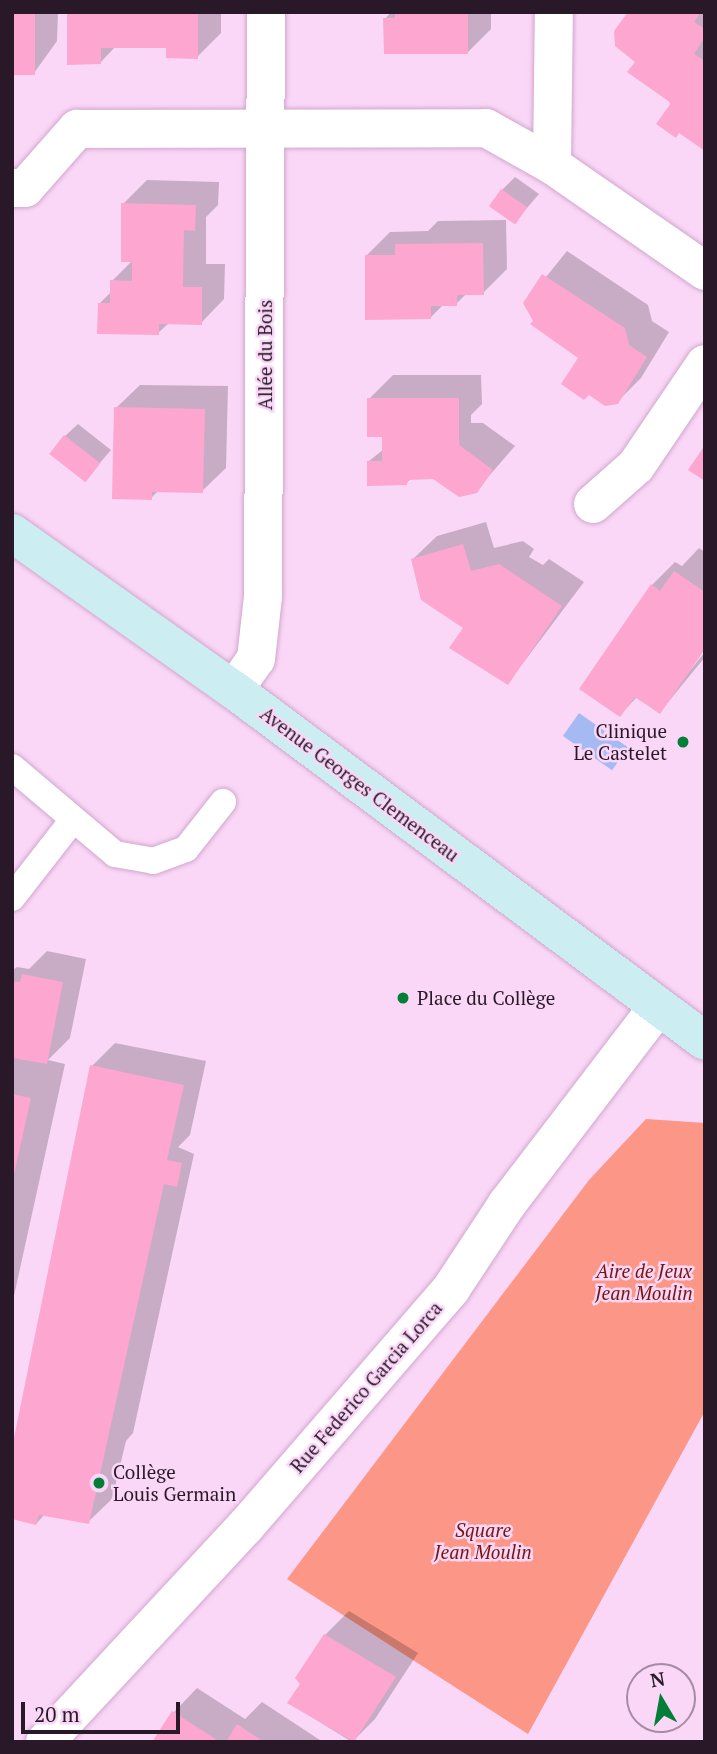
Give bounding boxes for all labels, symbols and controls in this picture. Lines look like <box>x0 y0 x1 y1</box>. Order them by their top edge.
street label: Allée du Bois <box>254 300 276 410</box>
street label: Avenue Georges Clemenceau <box>256 702 464 866</box>
place label: Clinique Le Castelet <box>573 720 667 764</box>
marker: Clinique Le Castelet <box>673 732 693 752</box>
place label: Place du Collège <box>417 987 555 1009</box>
marker: Place du Collège <box>395 990 411 1006</box>
park label: Aire de Jeux Jean Moulin <box>595 1260 693 1304</box>
street label: Rue Federico Garcia Lorca <box>285 1297 447 1477</box>
place label: Collège Louis Germain <box>113 1461 236 1505</box>
marker: Collège Louis Germain <box>91 1475 107 1491</box>
park label: Square Jean Moulin <box>434 1519 532 1563</box>
north arrow <box>626 1663 696 1733</box>
text: N <box>648 1665 667 1692</box>
scale bar <box>24 1688 184 1732</box>
text: 20 m <box>34 1700 80 1728</box>

